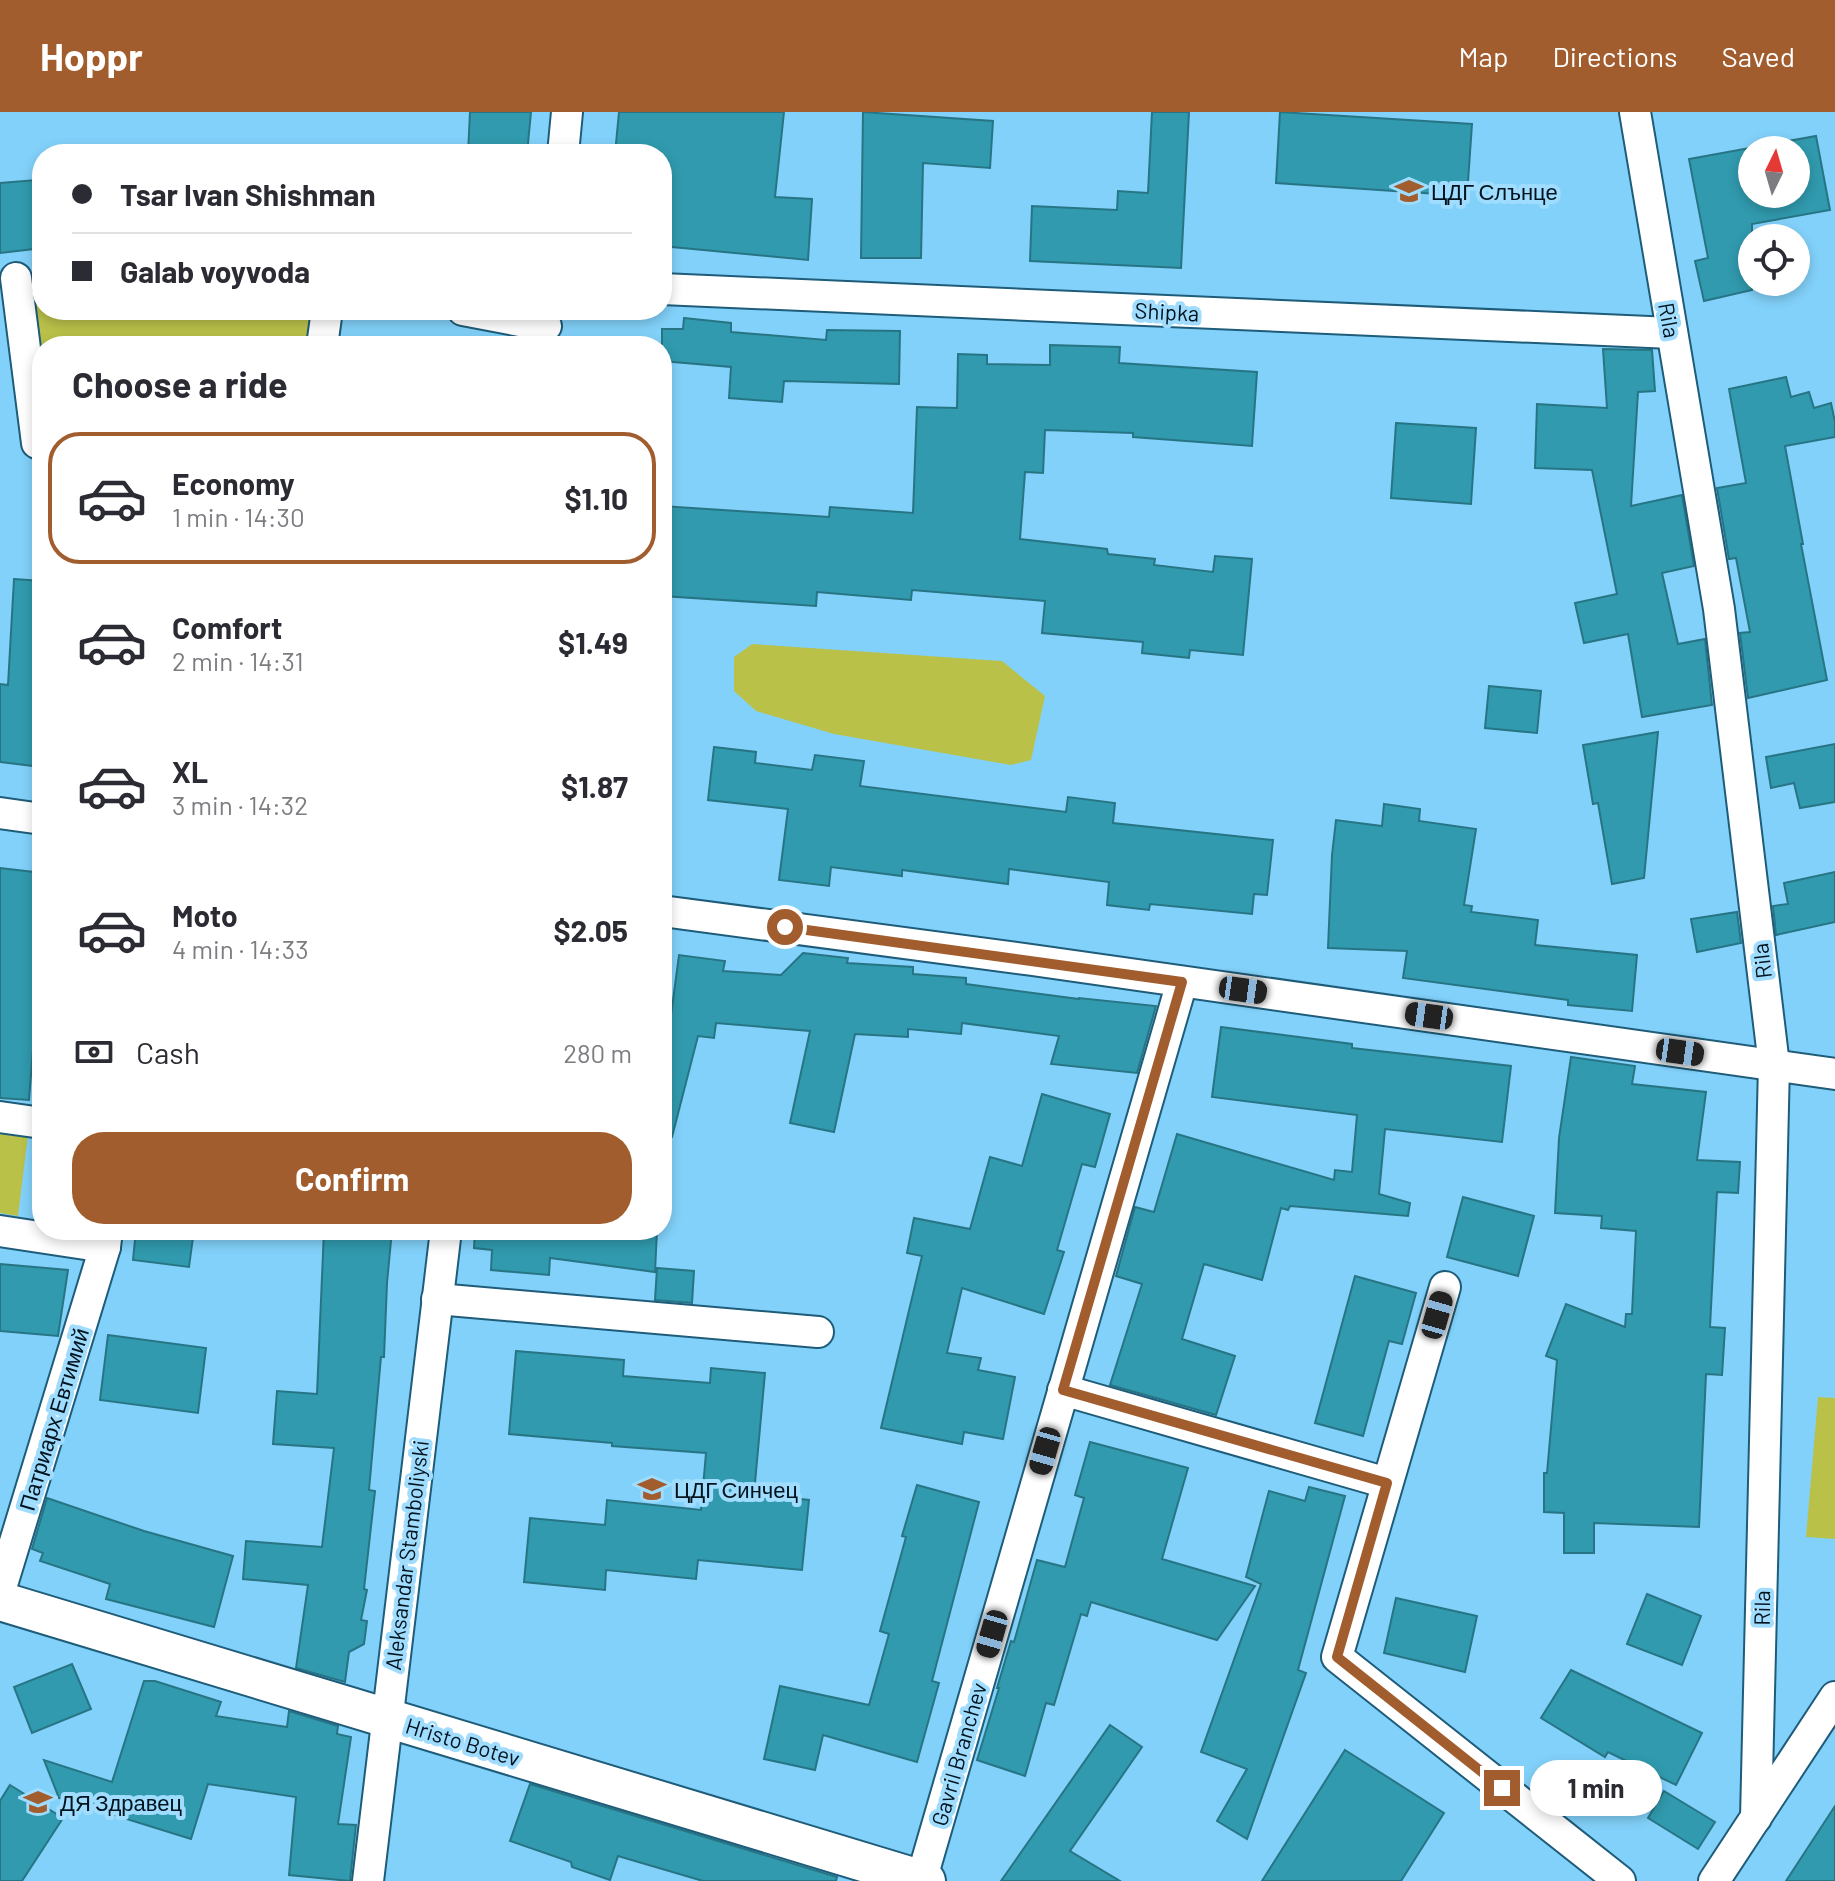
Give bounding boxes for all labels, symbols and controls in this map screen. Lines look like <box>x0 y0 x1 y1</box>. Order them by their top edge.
text: Hoppr <box>40 33 143 79</box>
text: Map <box>1459 39 1508 73</box>
text: Directions <box>1552 39 1678 73</box>
text: Saved <box>1722 39 1795 73</box>
north arrow <box>1738 136 1810 208</box>
map controls <box>1738 136 1810 296</box>
text: Tsar Ivan Shishman <box>120 176 376 212</box>
school or university icon: ЦДГ Слънце <box>1394 176 1424 206</box>
place label: ЦДГ Слънце <box>1431 178 1558 205</box>
button: locate <box>1738 224 1810 296</box>
text: Galab voyvoda <box>120 253 310 289</box>
street label: Shipka <box>1134 296 1200 326</box>
street label: Rila <box>1654 300 1686 340</box>
text: Choose a ride <box>72 362 288 405</box>
icon: car <box>76 462 148 534</box>
text: Economy <box>172 465 295 501</box>
text: $1.10 <box>564 480 628 516</box>
text: 1 min · 14:30 <box>172 501 305 532</box>
icon: car <box>76 606 148 678</box>
text: Comfort <box>172 609 282 645</box>
text: $1.49 <box>558 624 628 660</box>
text: 2 min · 14:31 <box>172 645 304 676</box>
icon: car <box>76 750 148 822</box>
text: XL <box>172 753 208 789</box>
text: $1.87 <box>561 768 628 804</box>
text: 3 min · 14:32 <box>172 789 308 820</box>
icon: car <box>76 894 148 966</box>
text: Moto <box>172 897 238 933</box>
route start <box>767 909 803 945</box>
text: $2.05 <box>553 912 628 948</box>
text: 4 min · 14:33 <box>172 933 309 964</box>
street label: Rila <box>1746 942 1776 980</box>
car <box>1218 975 1268 1005</box>
car <box>1404 1001 1454 1031</box>
icon: cash <box>72 1030 116 1074</box>
text: Cash <box>136 1034 200 1070</box>
text: 280 m <box>563 1037 632 1068</box>
car <box>1655 1037 1705 1067</box>
button: Confirm <box>72 1132 632 1224</box>
car <box>1419 1289 1455 1341</box>
street label: Патриарх Евтимий <box>13 1324 94 1514</box>
car <box>1027 1425 1063 1477</box>
street label: Aleksandar Stamboliyski <box>379 1438 433 1672</box>
school or university icon: ЦДГ Синчец <box>637 1474 667 1504</box>
place label: ЦДГ Синчец <box>674 1476 799 1503</box>
street label: Rila <box>1748 1590 1774 1626</box>
car <box>974 1608 1010 1660</box>
street label: Gavril Branchev <box>925 1679 991 1829</box>
street label: Hristo Botev <box>403 1711 523 1771</box>
callout: 1 min <box>1530 1760 1662 1816</box>
route end <box>1484 1770 1520 1806</box>
text: 1 min <box>1568 1772 1624 1803</box>
school or university icon: ДЯ Здравец <box>23 1787 53 1817</box>
place label: ДЯ Здравец <box>60 1789 182 1816</box>

